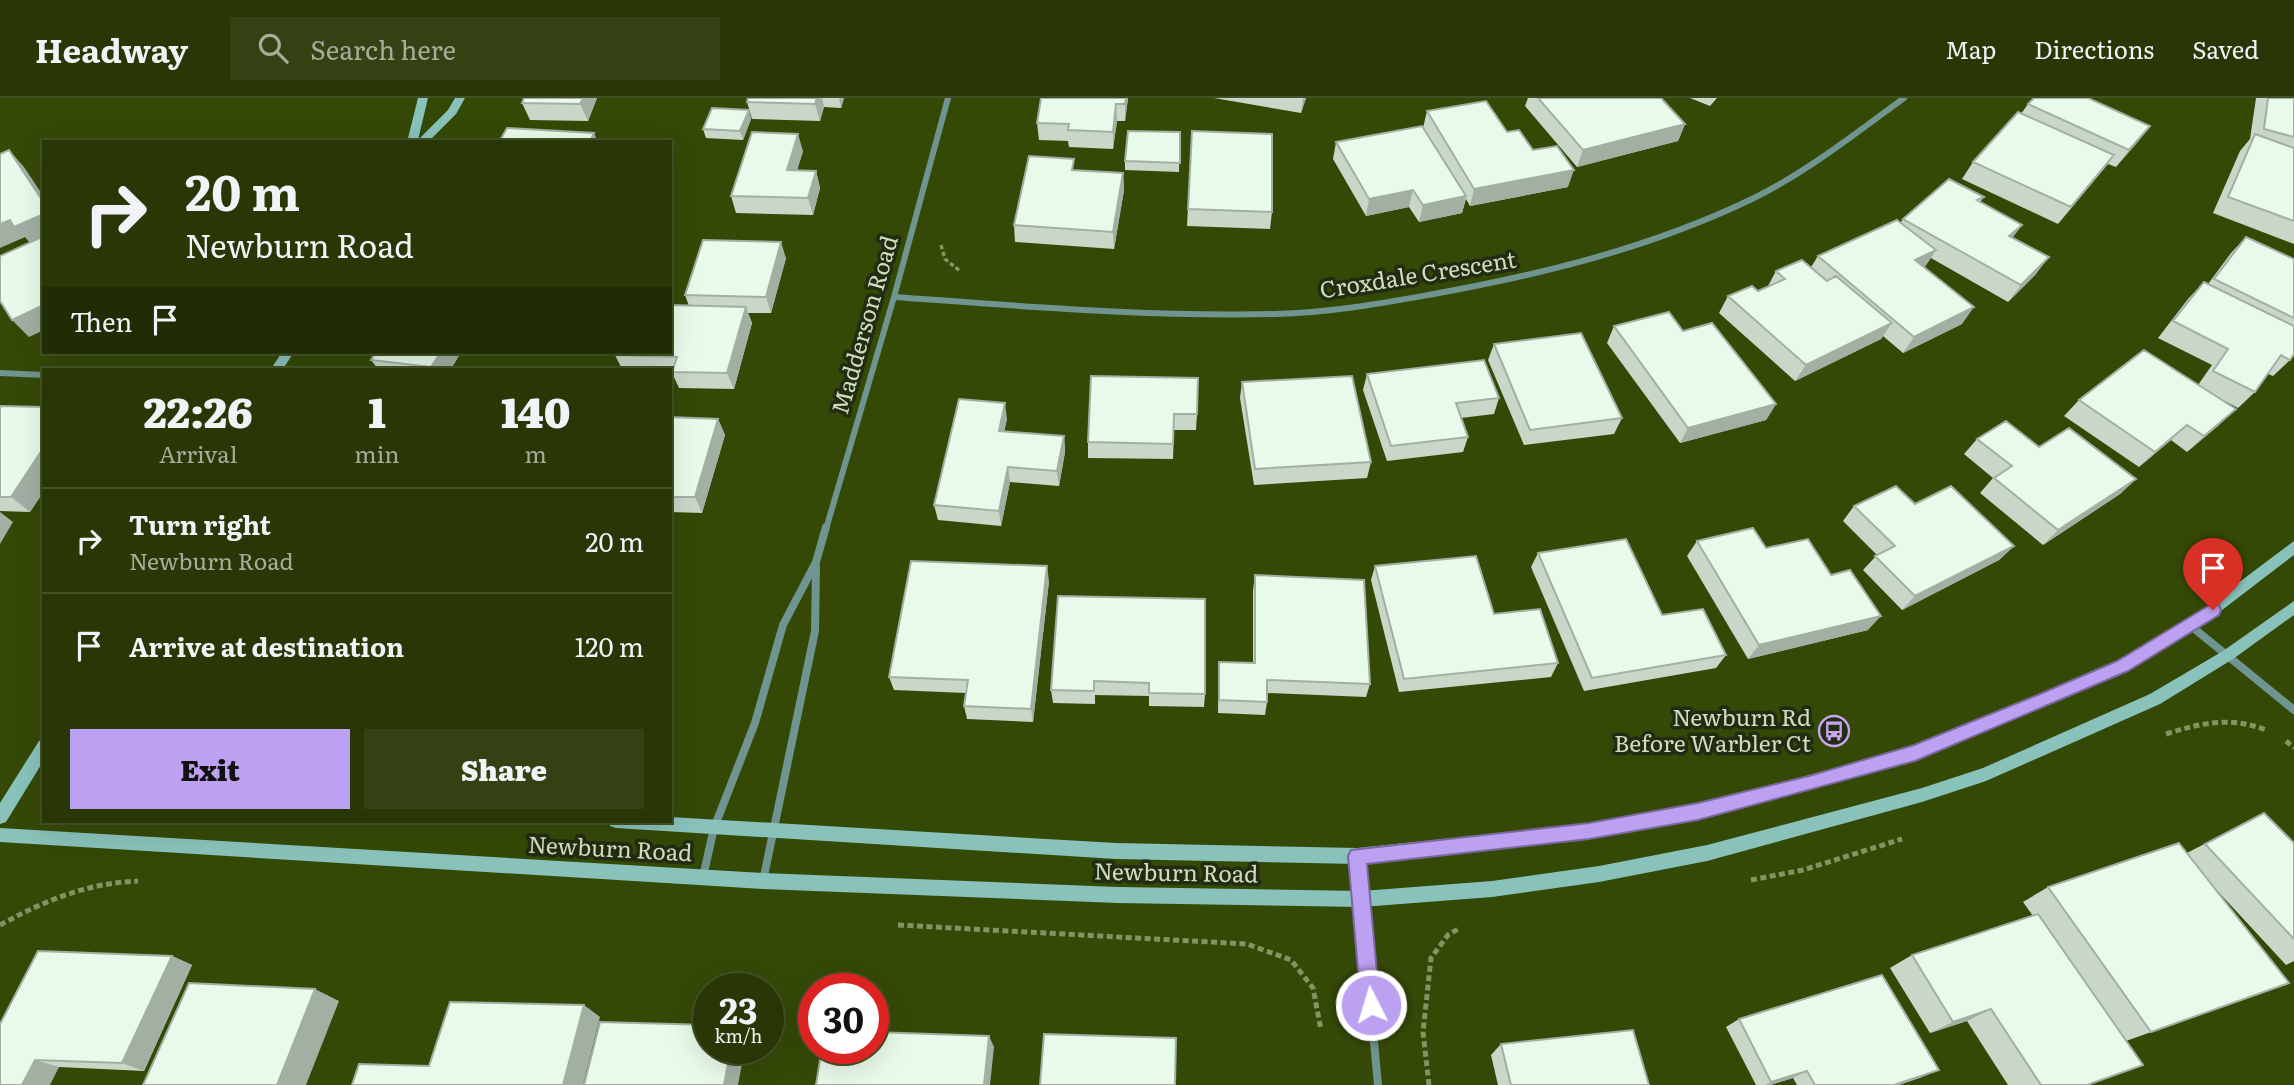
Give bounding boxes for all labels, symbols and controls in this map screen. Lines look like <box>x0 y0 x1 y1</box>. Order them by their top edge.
search box <box>230 17 720 80</box>
text: Headway <box>35 24 188 73</box>
icon: search <box>254 29 292 67</box>
text: Search here <box>310 29 456 68</box>
text: Map <box>1945 31 1996 66</box>
text: Directions <box>2034 31 2154 66</box>
text: Saved <box>2192 31 2259 66</box>
text: 20 m <box>185 153 300 226</box>
icon: right <box>70 168 161 259</box>
text: Newburn Road <box>185 220 414 268</box>
street label: Madderson Road <box>821 231 905 418</box>
street label: Croxdale Crescent <box>1317 241 1519 305</box>
text: Then <box>70 301 132 340</box>
icon: arrive <box>146 301 184 339</box>
text: 22:26 <box>144 379 253 441</box>
text: 1 <box>368 379 386 441</box>
text: 140 <box>501 379 570 441</box>
text: Arrival <box>159 436 237 470</box>
text: min <box>354 436 400 470</box>
text: m <box>525 436 547 470</box>
text: Turn right <box>129 504 271 543</box>
text: 20 m <box>585 521 644 560</box>
icon: right <box>70 522 108 560</box>
pin <box>2183 538 2243 610</box>
text: Newburn Road <box>129 543 293 577</box>
icon: arrive <box>2194 549 2232 587</box>
text: Arrive at destination <box>129 626 404 665</box>
text: 120 m <box>575 626 644 665</box>
icon: arrive <box>70 627 108 665</box>
place label: Newburn Rd Before Warbler Ct <box>1614 699 1812 759</box>
bus stop icon: Newburn Rd Before Warbler Ct <box>1817 714 1851 748</box>
button: Exit <box>70 729 350 809</box>
button: Share <box>364 729 644 809</box>
street label: Newburn Road <box>527 826 693 868</box>
street label: Newburn Road <box>1094 853 1259 889</box>
position arrow <box>1334 968 1408 1042</box>
speed limit sign: 30 <box>798 973 889 1064</box>
text: 23 <box>719 983 758 1035</box>
text: km/h <box>715 1022 762 1049</box>

